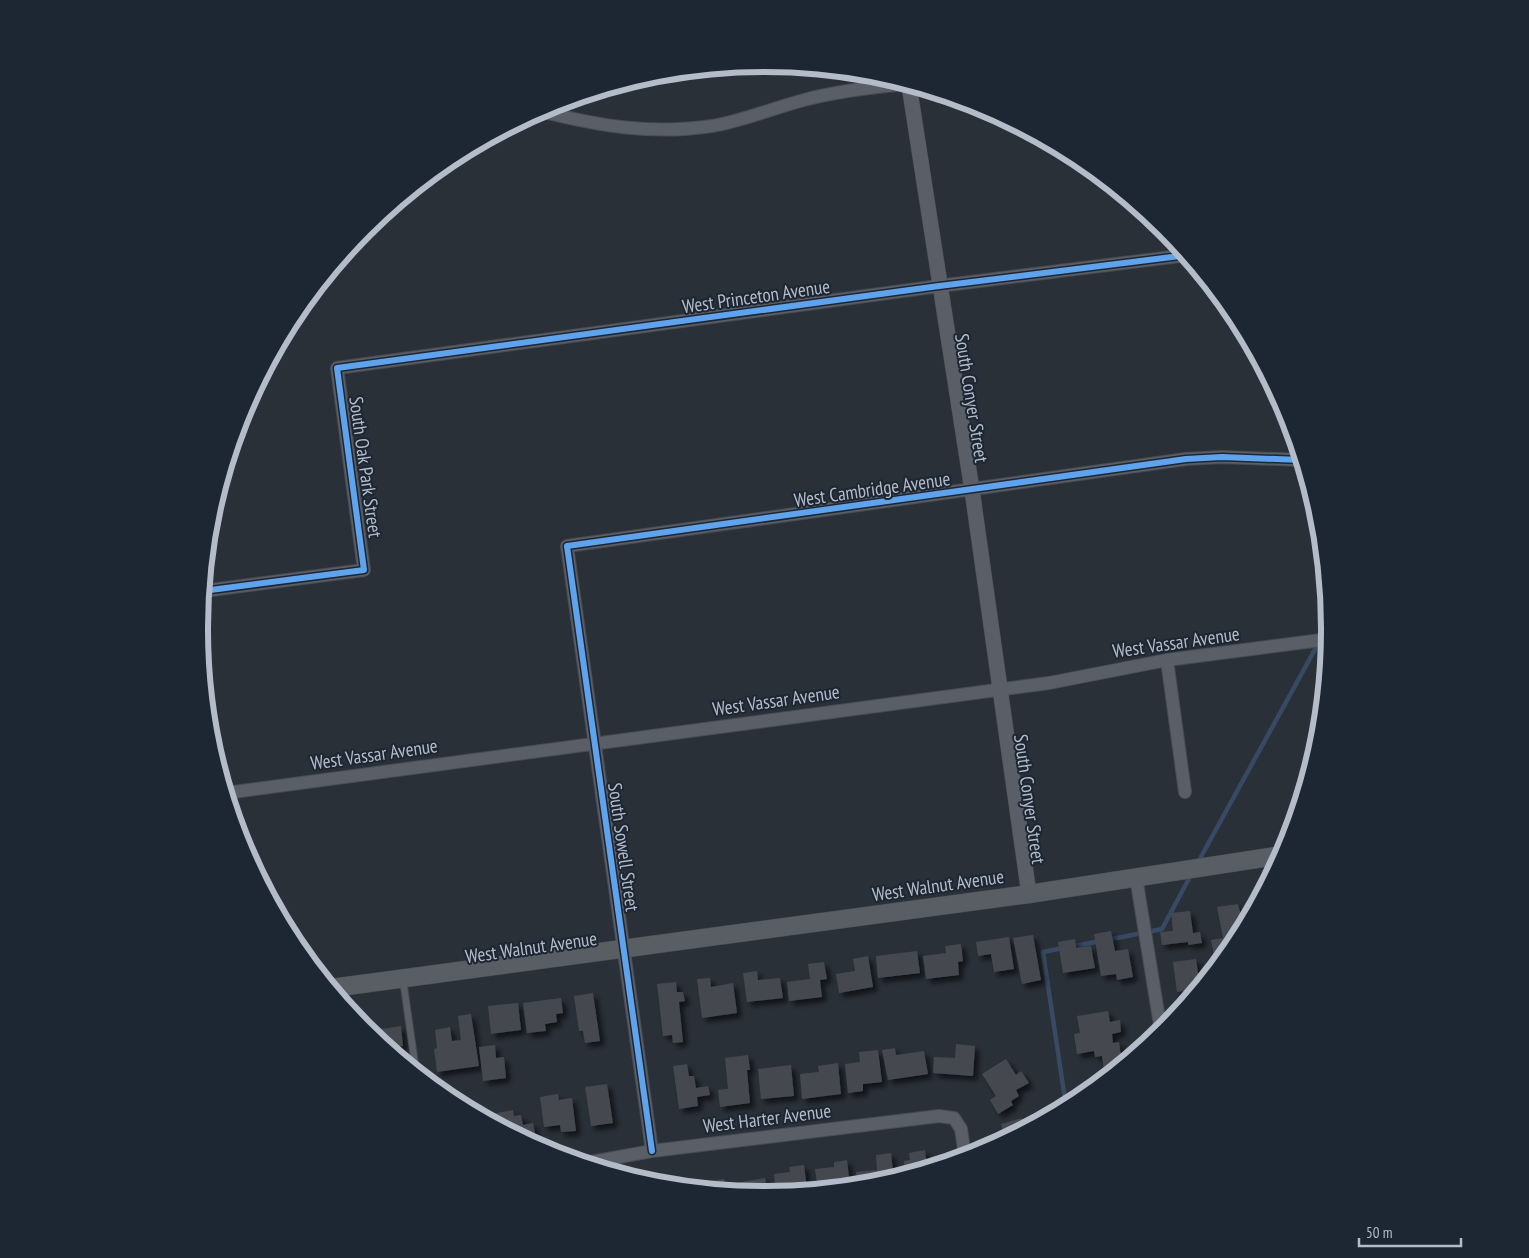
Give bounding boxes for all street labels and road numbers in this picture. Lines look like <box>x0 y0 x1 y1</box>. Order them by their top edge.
street label: West Princeton Avenue <box>681 274 831 318</box>
street label: South Conyer Street <box>950 332 994 465</box>
street label: South Oak Park Street <box>344 395 388 540</box>
street label: West Cambridge Avenue <box>792 466 952 512</box>
street label: West Vassar Avenue <box>1111 621 1241 663</box>
street label: West Vassar Avenue <box>711 679 841 721</box>
street label: West Vassar Avenue <box>309 733 439 775</box>
street label: South Conyer Street <box>1009 733 1051 866</box>
street label: South Sowell Street <box>603 781 645 914</box>
street label: West Walnut Avenue <box>871 864 1006 906</box>
street label: West Walnut Avenue <box>464 926 599 968</box>
street label: West Harter Avenue <box>702 1098 833 1138</box>

